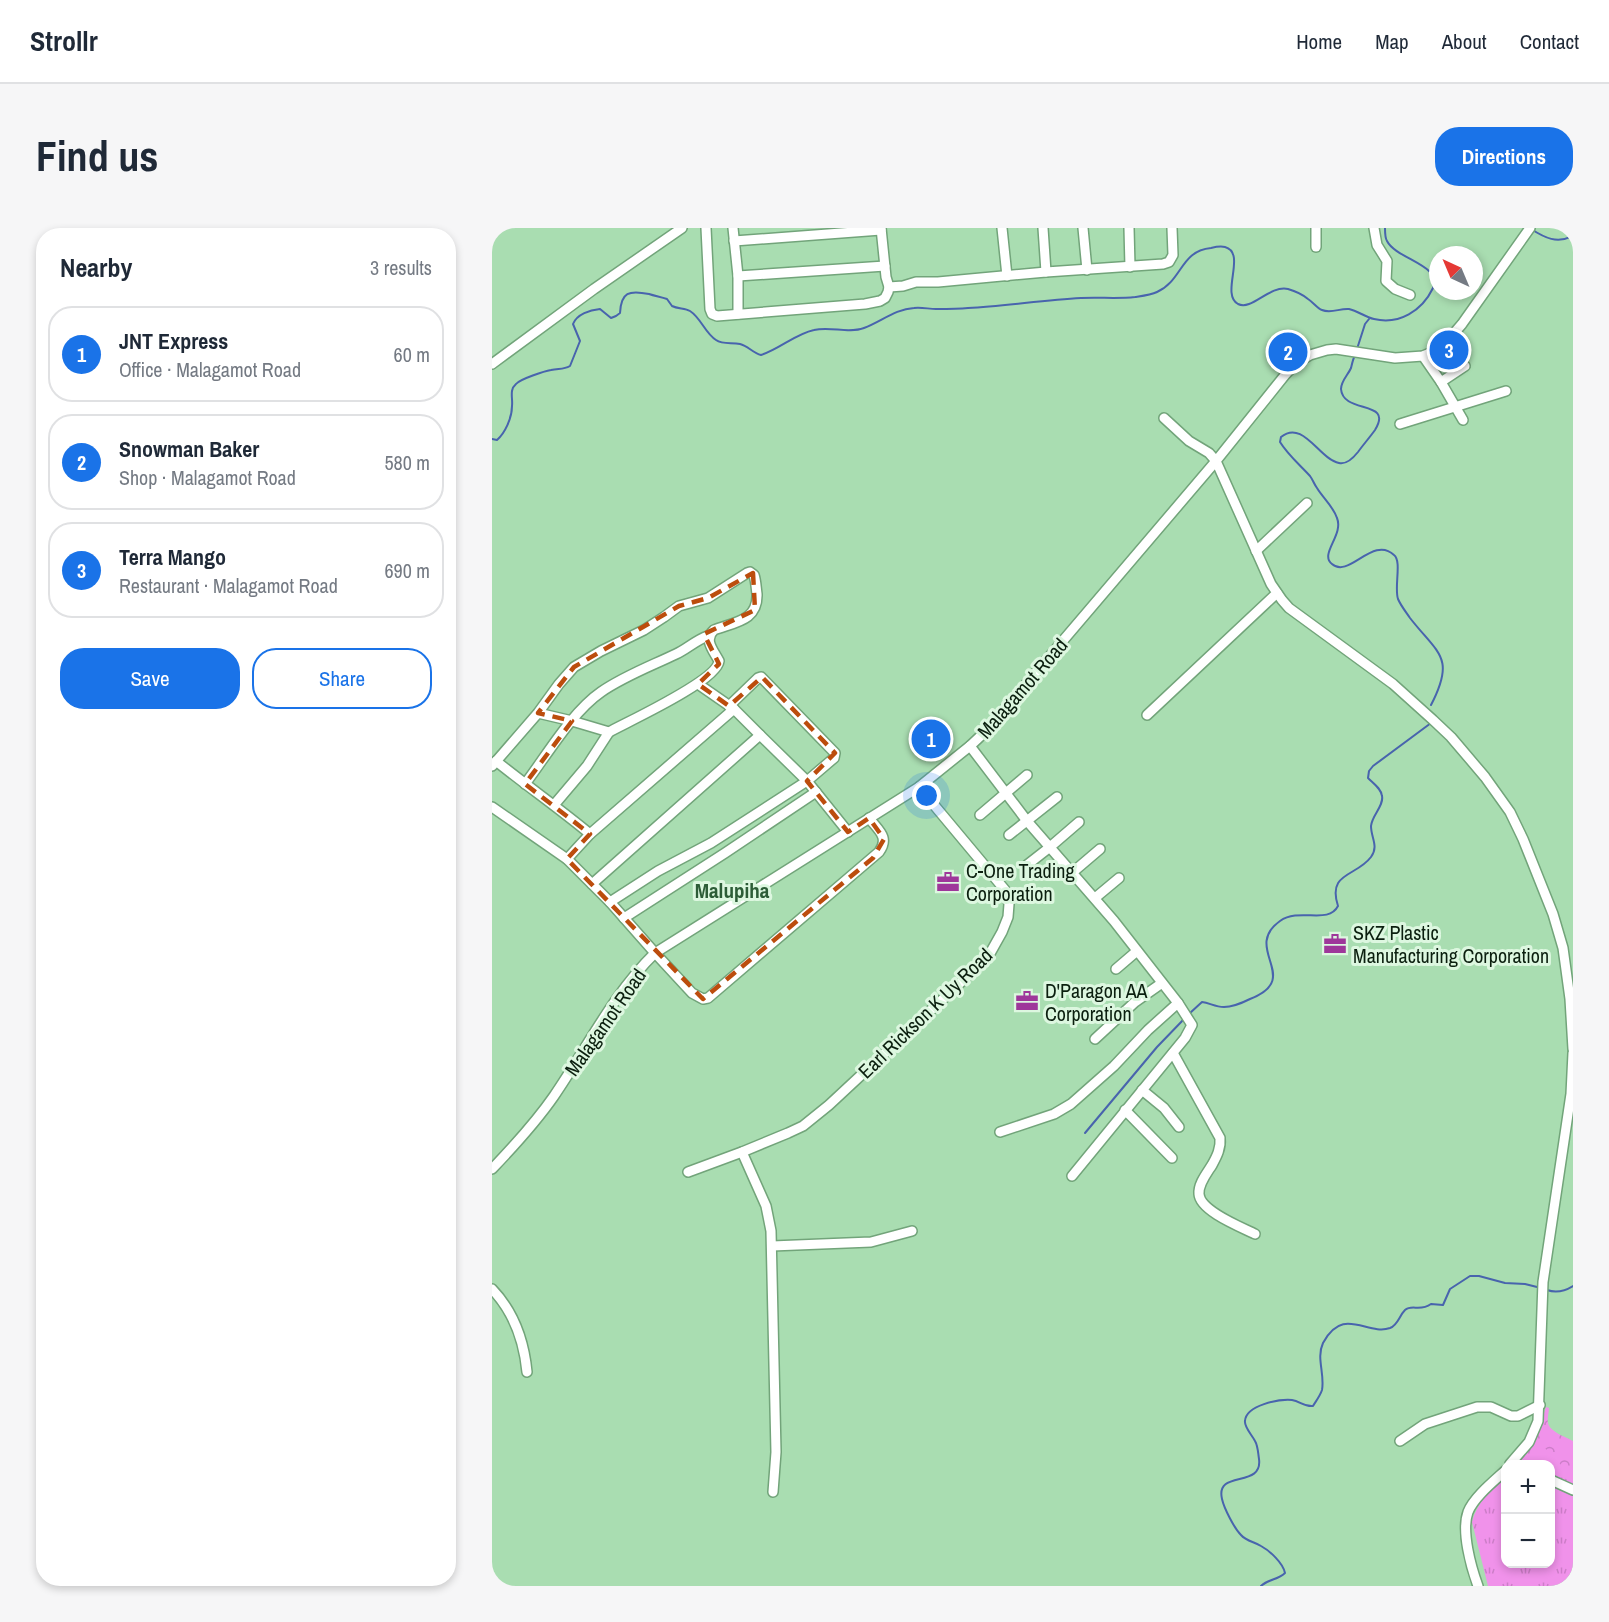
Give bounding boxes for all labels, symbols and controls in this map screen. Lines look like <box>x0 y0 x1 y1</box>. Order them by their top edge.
text: Strollr <box>30 22 98 60</box>
text: Home <box>1296 27 1342 56</box>
text: Map <box>1375 27 1409 56</box>
text: About <box>1442 27 1487 56</box>
text: Contact <box>1520 27 1579 56</box>
button: Directions <box>1435 127 1573 186</box>
text: Find us <box>36 128 158 184</box>
north arrow <box>1429 246 1483 300</box>
text: Nearby <box>60 250 132 285</box>
text: 3 results <box>370 254 432 281</box>
text: JNT Express <box>119 326 228 356</box>
pin: 3 <box>1430 328 1468 372</box>
pin: 2 <box>1268 330 1308 374</box>
text: 1 <box>77 341 86 368</box>
text: 60 m <box>394 341 430 368</box>
text: Office · Malagamot Road <box>119 356 301 383</box>
text: Snowman Baker <box>119 434 259 464</box>
text: 2 <box>77 449 86 476</box>
text: 580 m <box>384 449 430 476</box>
text: Shop · Malagamot Road <box>119 464 296 491</box>
text: Terra Mango <box>119 542 226 572</box>
text: 3 <box>77 557 86 584</box>
text: 690 m <box>384 557 430 584</box>
text: Restaurant · Malagamot Road <box>119 572 338 599</box>
street label: Malagamot Road <box>971 632 1073 744</box>
button: Save <box>60 648 240 709</box>
button: Share <box>252 648 432 709</box>
pin: 1 <box>912 716 950 762</box>
your location <box>912 781 941 810</box>
place label: C-One Trading Corporation <box>966 857 1075 907</box>
office icon: C-One Trading Corporation <box>935 869 961 895</box>
district label: Malupiha <box>695 876 770 905</box>
place label: SKZ Plastic Manufacturing Corporation <box>1353 919 1549 969</box>
office icon: SKZ Plastic Manufacturing Corporation <box>1322 931 1348 957</box>
street label: Earl Rickson K Uy Road <box>852 942 998 1084</box>
street label: Malagamot Road <box>558 963 652 1081</box>
place label: D'Paragon AA Corporation <box>1045 977 1148 1027</box>
office icon: D'Paragon AA Corporation <box>1014 988 1040 1014</box>
map controls <box>1501 1460 1555 1568</box>
button: + <box>1501 1460 1555 1514</box>
button: − <box>1501 1514 1555 1568</box>

